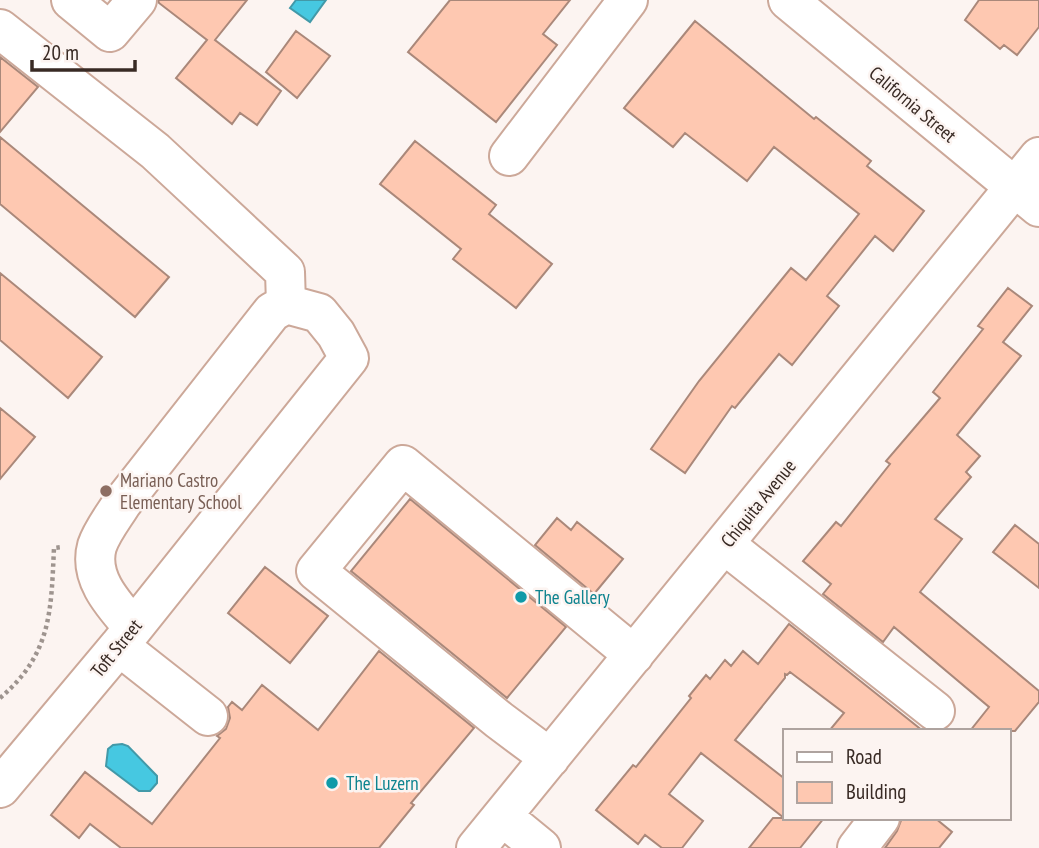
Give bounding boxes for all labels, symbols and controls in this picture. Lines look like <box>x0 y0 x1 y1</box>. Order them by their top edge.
scale bar <box>32 28 135 72</box>
text: 20 m <box>42 39 79 66</box>
street label: California Street <box>865 61 962 148</box>
street label: Chiquita Avenue <box>715 454 801 552</box>
place label: Mariano Castro Elementary School <box>120 468 242 514</box>
marker: Mariano Castro Elementary School <box>98 483 114 499</box>
place label: The Gallery <box>535 585 611 609</box>
marker: The Gallery <box>513 589 529 605</box>
street label: Toft Street <box>85 614 147 682</box>
legend <box>783 729 1011 820</box>
text: Road <box>846 743 882 770</box>
place label: The Luzern <box>346 771 419 795</box>
marker: The Luzern <box>324 775 340 791</box>
text: Building <box>846 778 906 805</box>

